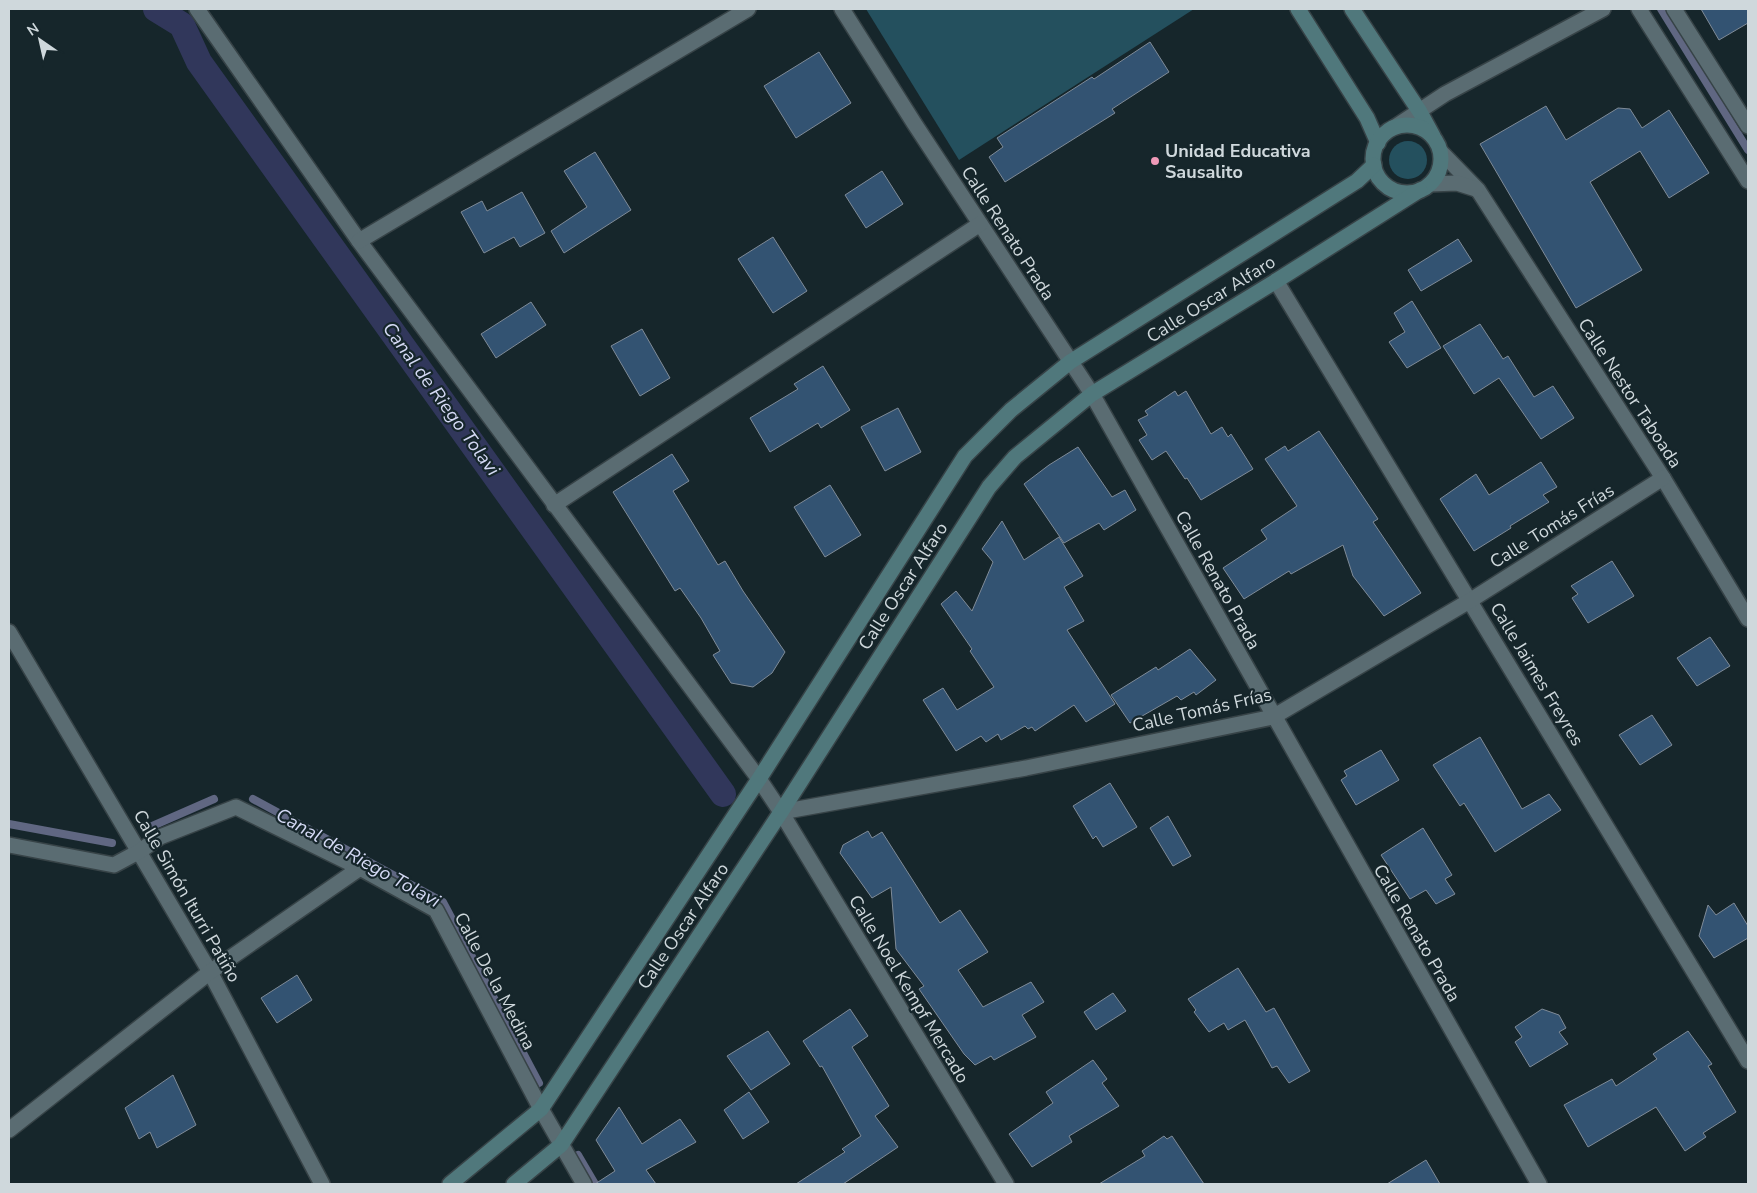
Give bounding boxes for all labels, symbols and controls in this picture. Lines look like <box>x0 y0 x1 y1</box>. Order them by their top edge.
north arrow <box>15 15 65 65</box>
text: N <box>23 19 43 40</box>
place label: Unidad Educativa Sausalito <box>1165 139 1311 184</box>
marker: Unidad Educativa Sausalito <box>1149 155 1161 167</box>
street label: Calle Renato Prada <box>956 161 1060 305</box>
street label: Calle Oscar Alfaro <box>1142 250 1280 348</box>
street label: Calle Nestor Taboada <box>1573 314 1687 472</box>
water label: Canal de Riego Tolavi <box>376 317 506 482</box>
street label: Calle Tomás Frías <box>1485 478 1619 574</box>
street label: Calle Renato Prada <box>1170 506 1266 654</box>
street label: Calle Oscar Alfaro <box>853 518 953 654</box>
street label: Calle Jaimes Freyres <box>1485 598 1589 750</box>
street label: Calle Tomás Frías <box>1130 682 1274 738</box>
water label: Canal de Riego Tolavi <box>271 802 445 914</box>
street label: Calle Simón Iturri Patiño <box>128 805 246 987</box>
street label: Calle Oscar Alfaro <box>632 858 734 994</box>
street label: Calle Renato Prada <box>1368 860 1466 1006</box>
street label: Calle Noel Kempf Mercado <box>843 890 975 1088</box>
street label: Calle De la Medina <box>449 908 541 1054</box>

